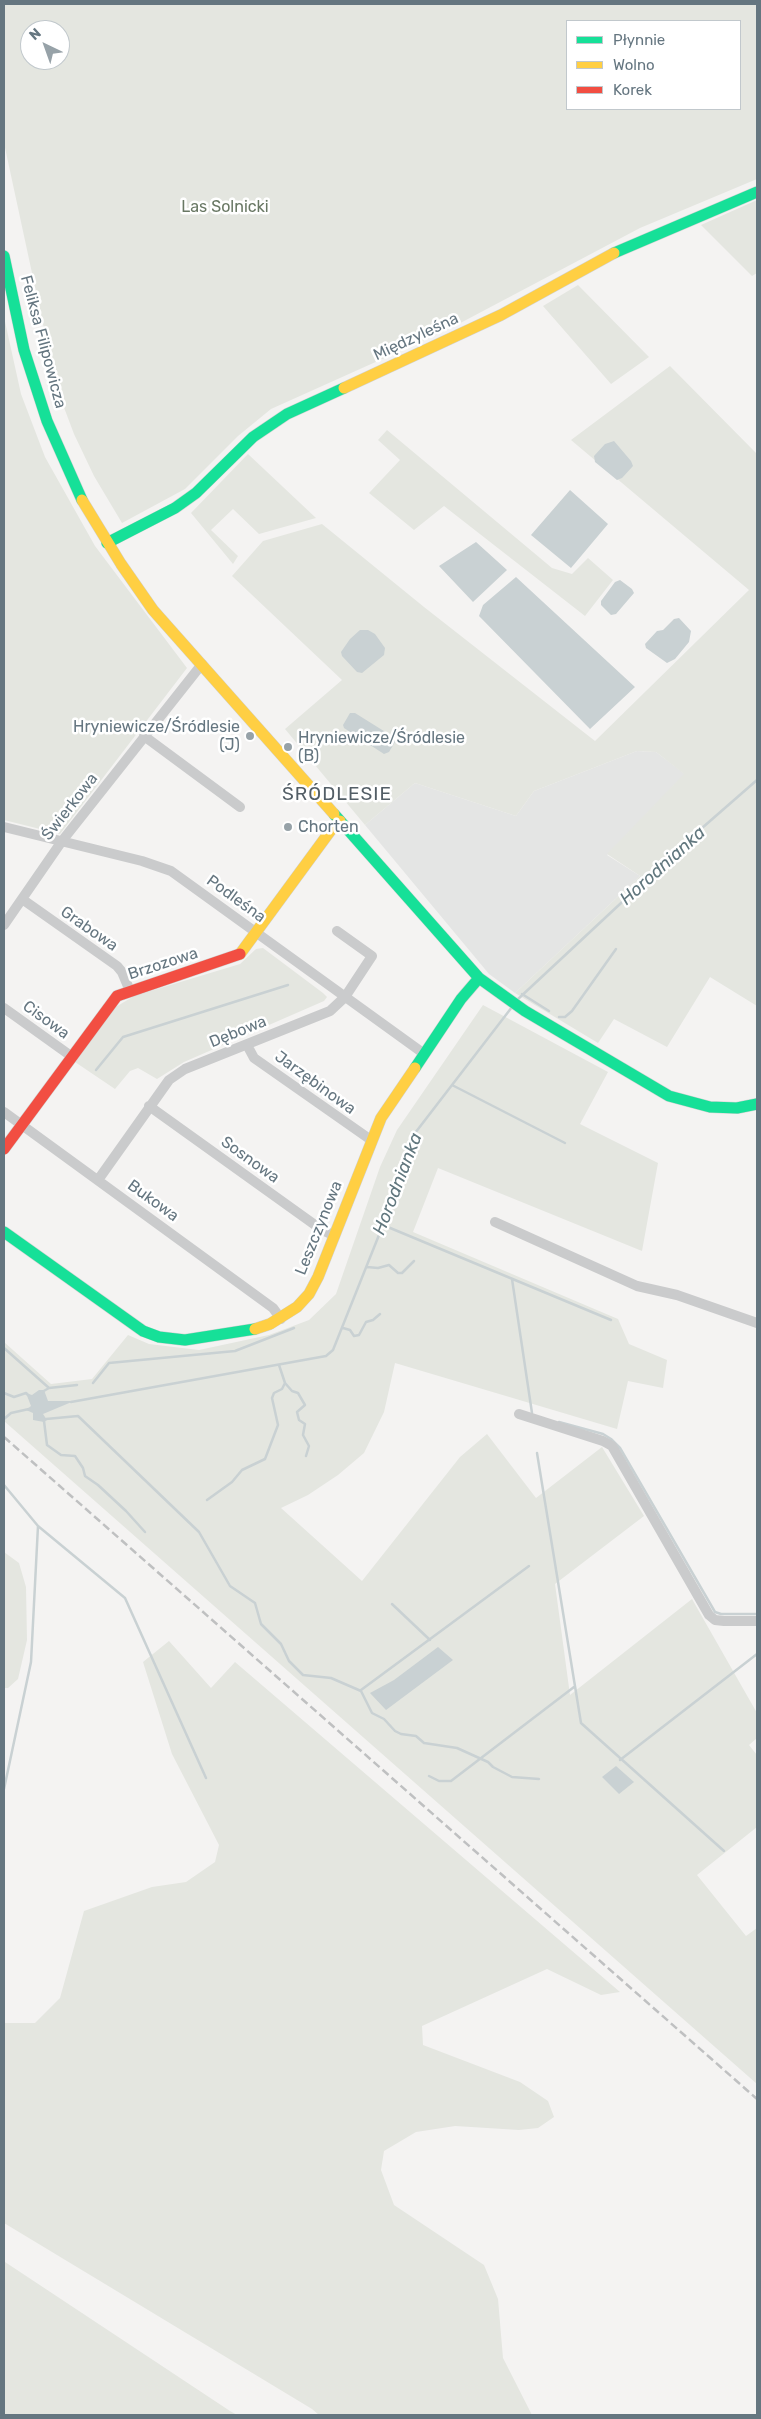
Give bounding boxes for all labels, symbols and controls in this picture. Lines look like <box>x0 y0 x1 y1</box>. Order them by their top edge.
north arrow <box>20 20 70 70</box>
legend <box>566 20 741 110</box>
text: N <box>26 25 45 44</box>
text: Płynnie <box>613 31 665 49</box>
text: Wolno <box>613 56 655 74</box>
text: Korek <box>613 81 652 99</box>
park label: Las Solnicki <box>181 197 269 217</box>
street label: Feliksa Filipowicza <box>16 273 70 411</box>
street label: Międzyleśna <box>370 309 462 365</box>
place label: Hryniewicze/Śródlesie (J) <box>73 717 240 755</box>
place label: Hryniewicze/Śródlesie (B) <box>298 728 465 766</box>
marker: Hryniewicze/Śródlesie (J) <box>244 730 256 742</box>
marker: Hryniewicze/Śródlesie (B) <box>282 741 294 753</box>
street label: Świerkowa <box>38 770 102 844</box>
district label: ŚRÓDLESIE <box>281 784 393 806</box>
place label: Chorten <box>298 817 359 837</box>
marker: Chorten <box>282 821 294 833</box>
water label: Horodnianka <box>616 822 710 910</box>
street label: Podleśna <box>203 871 269 927</box>
street label: Grabowa <box>57 902 121 956</box>
street label: Brzozowa <box>126 944 200 984</box>
street label: Cisowa <box>19 997 73 1043</box>
street label: Dębowa <box>207 1012 269 1052</box>
street label: Jarzębinowa <box>271 1047 359 1119</box>
water label: Horodnianka <box>369 1130 427 1238</box>
street label: Sosnowa <box>217 1132 283 1188</box>
street label: Bukowa <box>124 1176 182 1226</box>
street label: Leszczynowa <box>291 1178 347 1278</box>

